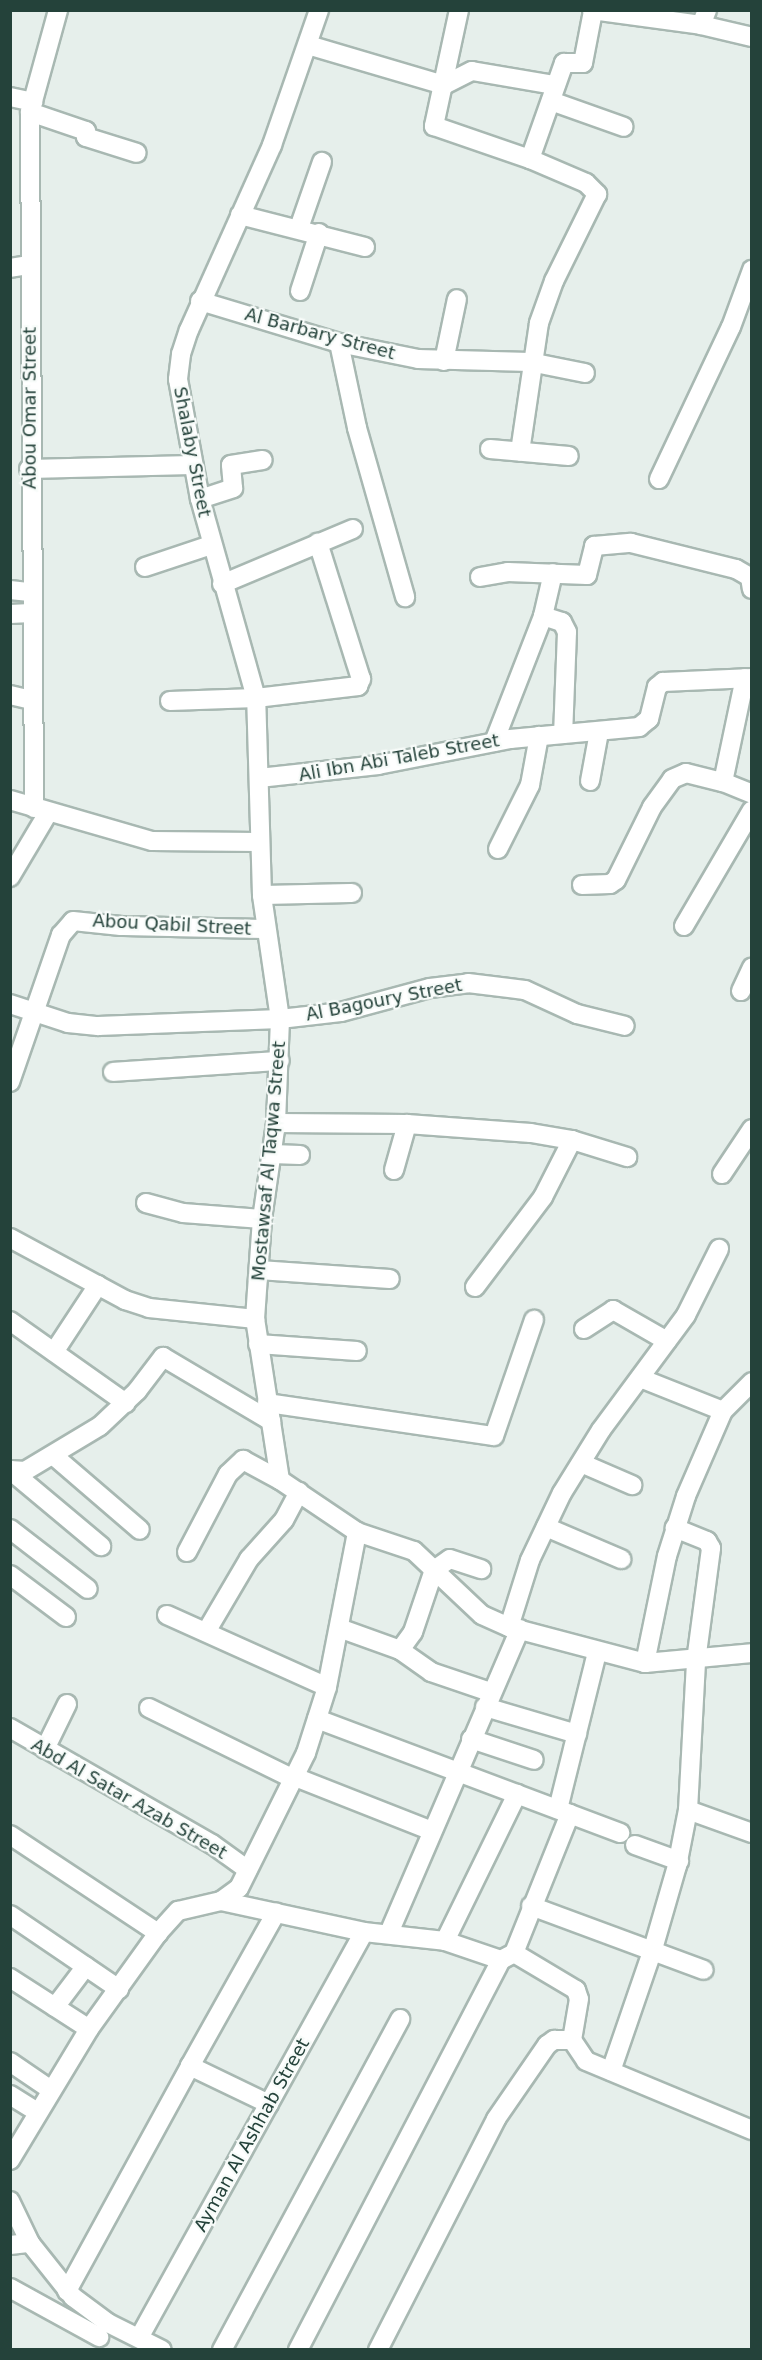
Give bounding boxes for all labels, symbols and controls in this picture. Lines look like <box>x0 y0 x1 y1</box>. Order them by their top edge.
street label: Al Barbary Street <box>242 304 398 364</box>
street label: Abou Omar Street <box>19 327 41 489</box>
street label: Shalaby Street <box>169 385 215 519</box>
street label: Ali Ibn Abi Taleb Street <box>297 730 501 786</box>
street label: Abou Qabil Street <box>92 910 252 940</box>
street label: Al Bagoury Street <box>304 974 464 1026</box>
street label: Mostawsaf Al Taqwa Street <box>248 1040 290 1282</box>
street label: Abd Al Satar Azab Street <box>27 1734 231 1864</box>
street label: Ayman Al Ashhab Street <box>190 2034 314 2236</box>

